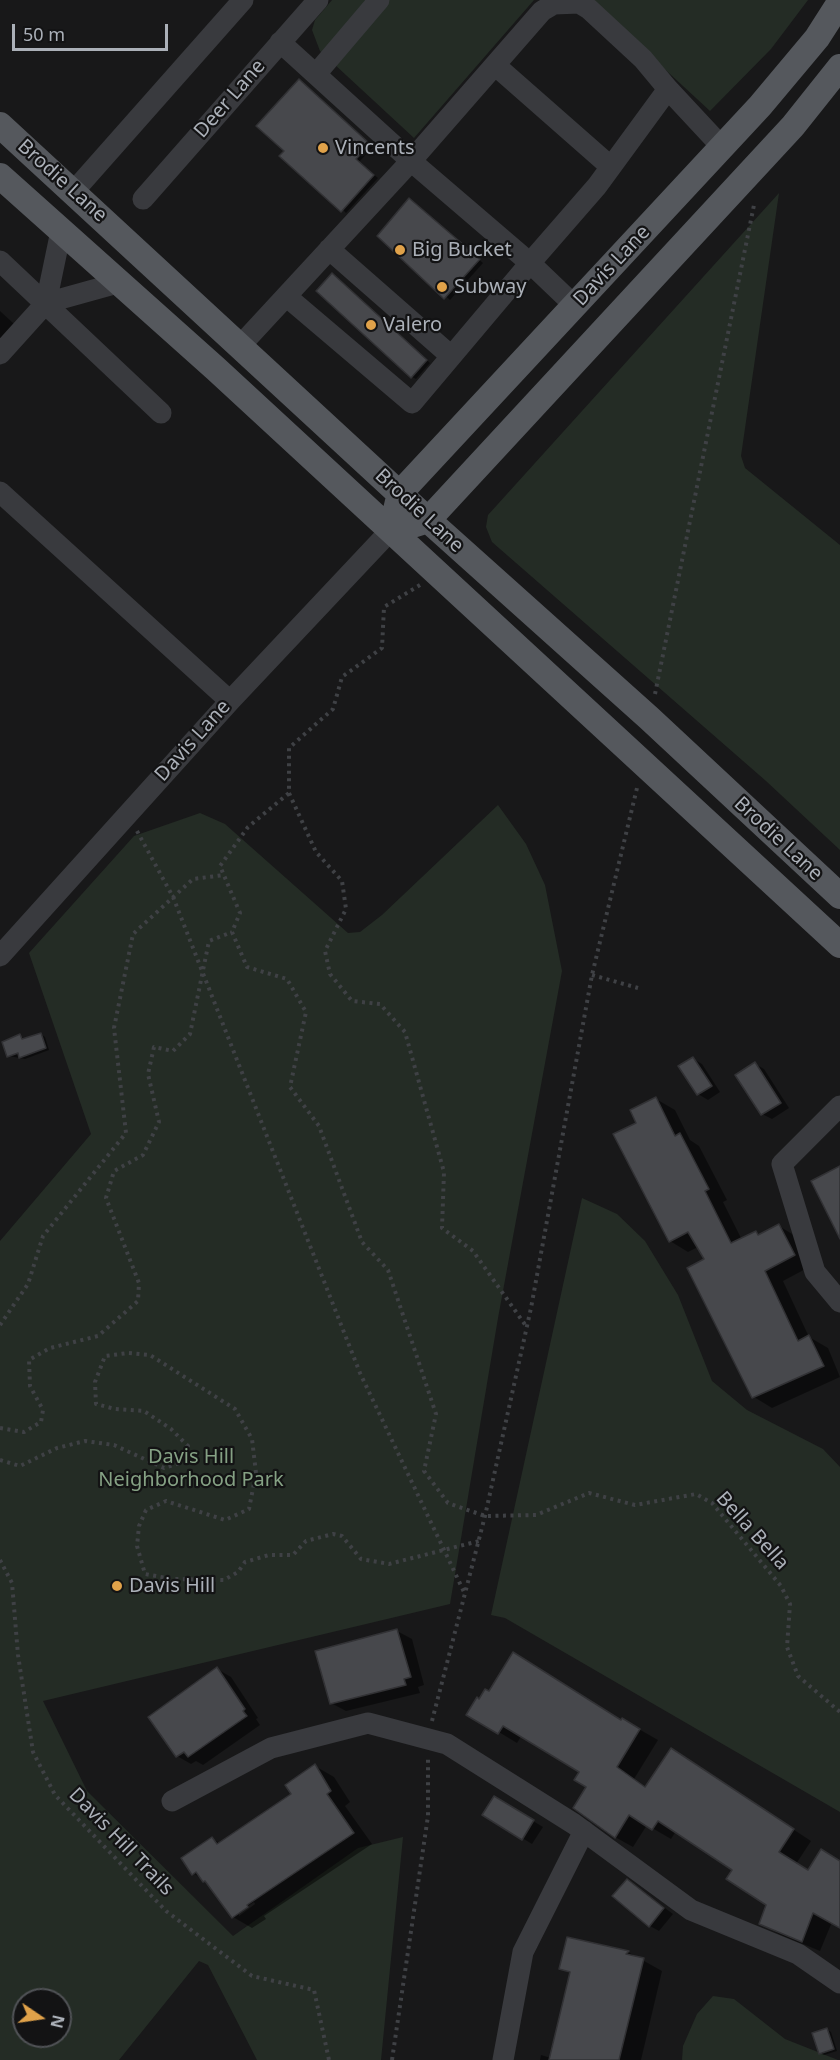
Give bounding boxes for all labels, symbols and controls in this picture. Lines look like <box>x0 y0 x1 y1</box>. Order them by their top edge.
scale bar <box>15 12 171 50</box>
text: 50 m <box>23 22 65 46</box>
street label: Deer Lane <box>189 55 271 143</box>
street label: Brodie Lane <box>12 135 112 227</box>
place label: Vincents <box>335 136 415 160</box>
marker: Vincents <box>316 141 330 155</box>
street label: Davis Lane <box>569 221 655 311</box>
place label: Big Bucket <box>412 238 512 262</box>
marker: Big Bucket <box>393 243 407 257</box>
place label: Subway <box>454 275 526 299</box>
marker: Subway <box>435 280 449 294</box>
place label: Valero <box>383 313 442 337</box>
marker: Valero <box>364 318 378 332</box>
street label: Brodie Lane <box>370 464 468 558</box>
street label: Davis Lane <box>150 695 236 787</box>
street label: Brodie Lane <box>729 792 827 886</box>
park label: Davis Hill Neighborhood Park <box>98 1445 284 1492</box>
street label: Bella Bella <box>711 1487 793 1575</box>
place label: Davis Hill <box>129 1574 215 1598</box>
marker: Davis Hill <box>110 1579 124 1593</box>
street label: Davis Hill Trails <box>64 1783 178 1901</box>
north arrow <box>12 1988 72 2048</box>
text: N <box>45 2013 70 2030</box>

